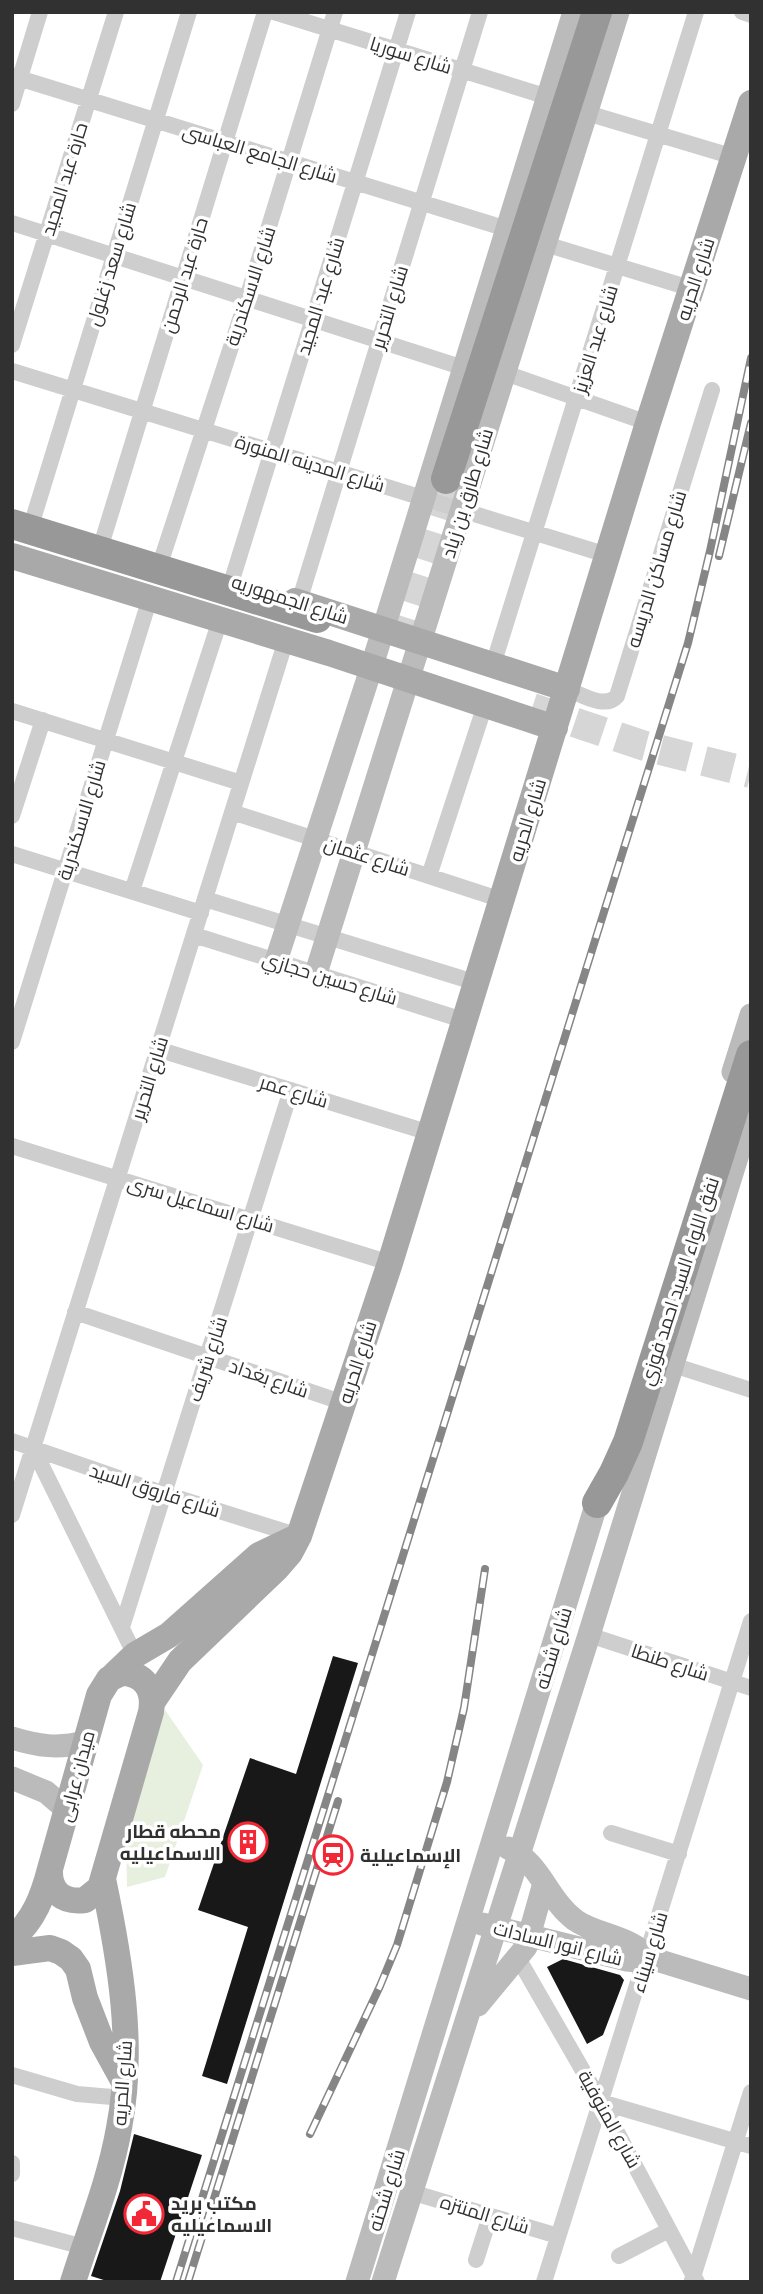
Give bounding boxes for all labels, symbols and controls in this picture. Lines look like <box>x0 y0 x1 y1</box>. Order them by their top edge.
street label: شارع سوريا <box>367 30 455 81</box>
street label: شارع الجامع العباسى <box>179 117 340 190</box>
street label: حارة عبد المجيد <box>34 119 94 239</box>
street label: شارع سعد زغلول <box>80 199 143 329</box>
street label: حارة عبد الرحمن <box>154 214 214 336</box>
street label: شارع الاسكندرية <box>218 223 283 350</box>
street label: شارع عبد المجيد <box>290 234 351 358</box>
street label: شارع الحريه <box>669 234 722 324</box>
street label: شارع التحرير <box>364 262 415 353</box>
street label: شارع عبد العزيز <box>566 282 625 398</box>
street label: شارع طارق بن زياد <box>435 425 500 561</box>
street label: شارع المدينه المنورة <box>232 428 388 499</box>
street label: شارع مساكن الدريسه <box>620 487 693 651</box>
street label: شارع الجمهوريه <box>228 568 352 631</box>
street label: شارع الاسكندرية <box>50 757 113 884</box>
street label: شارع الحريه <box>502 775 553 865</box>
street label: شارع عثمان <box>321 830 413 883</box>
street label: شارع حسين حجازي <box>259 945 401 1013</box>
street label: شارع التحرير <box>124 1033 175 1124</box>
street label: شارع عمر <box>255 1068 331 1115</box>
street label: شارع اسماعيل سرى <box>124 1169 277 1240</box>
street label: نفق اللواء السيد احمد فوزي <box>633 1173 727 1389</box>
street label: شارع شريف <box>181 1313 234 1405</box>
street label: شارع الحريه <box>331 1317 384 1407</box>
street label: شارع بغداد <box>226 1352 312 1405</box>
street label: شارع فاروق السيد <box>86 1457 224 1524</box>
street label: شارع شحته <box>528 1604 579 1692</box>
street label: شارع طنطا <box>628 1637 712 1688</box>
street label: ميدان عرابى <box>51 1728 101 1824</box>
place label: محطه قطار الاسماعيليه <box>120 1818 221 1866</box>
building icon: محطه قطار الاسماعيليه <box>227 1821 269 1863</box>
station icon: الإسماعيلية <box>312 1834 354 1876</box>
place label: الإسماعيلية <box>360 1842 461 1869</box>
street label: شارع سيناء <box>624 1908 675 1996</box>
street label: شارع انور السادات <box>490 1914 625 1973</box>
street label: شارع الحريه <box>106 2039 139 2127</box>
street label: شارع المنوفية <box>571 2065 648 2173</box>
street label: شارع شحته <box>361 2146 412 2234</box>
street label: شارع المنتزه <box>437 2188 533 2241</box>
place label: مكتب بريد الاسماعيليه <box>171 2190 272 2238</box>
public building icon: مكتب بريد الاسماعيليه <box>123 2193 165 2235</box>

